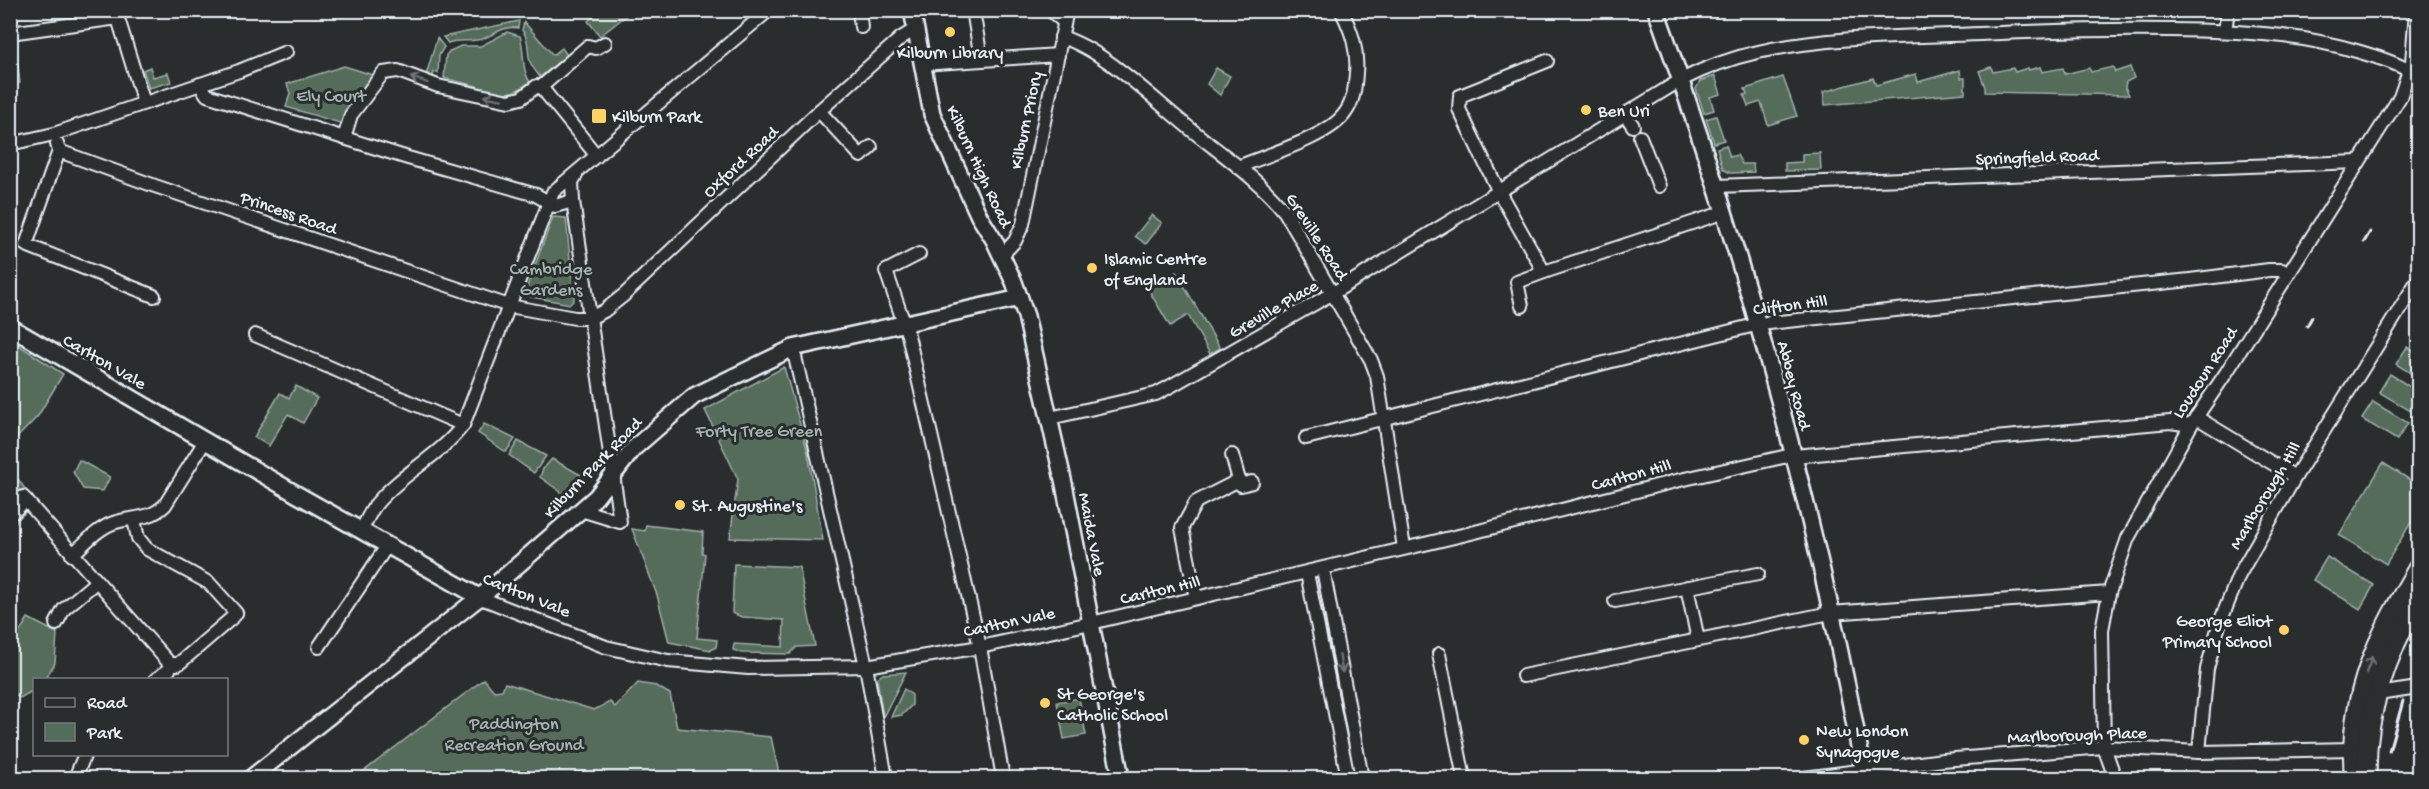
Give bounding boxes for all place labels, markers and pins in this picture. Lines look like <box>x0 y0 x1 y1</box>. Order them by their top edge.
marker: Kilburn Library <box>943 25 957 39</box>
place label: Kilburn Library <box>897 44 1003 65</box>
place label: Ben Uri <box>1597 102 1650 123</box>
marker: Ben Uri <box>1579 103 1593 117</box>
marker: Kilburn Park <box>590 107 608 125</box>
place label: Kilburn Park <box>612 108 703 129</box>
place label: Islamic Centre of England <box>1104 250 1207 292</box>
marker: Islamic Centre of England <box>1085 261 1099 275</box>
place label: St. Augustine's <box>692 497 804 518</box>
marker: St. Augustine's <box>673 498 687 512</box>
place label: George Eliot Primary School <box>2162 612 2274 654</box>
marker: George Eliot Primary School <box>2277 623 2291 637</box>
place label: St George's Catholic School <box>1057 685 1168 727</box>
marker: St George's Catholic School <box>1038 696 1052 710</box>
place label: New London Synagogue <box>1816 722 1909 764</box>
marker: New London Synagogue <box>1797 733 1811 747</box>

